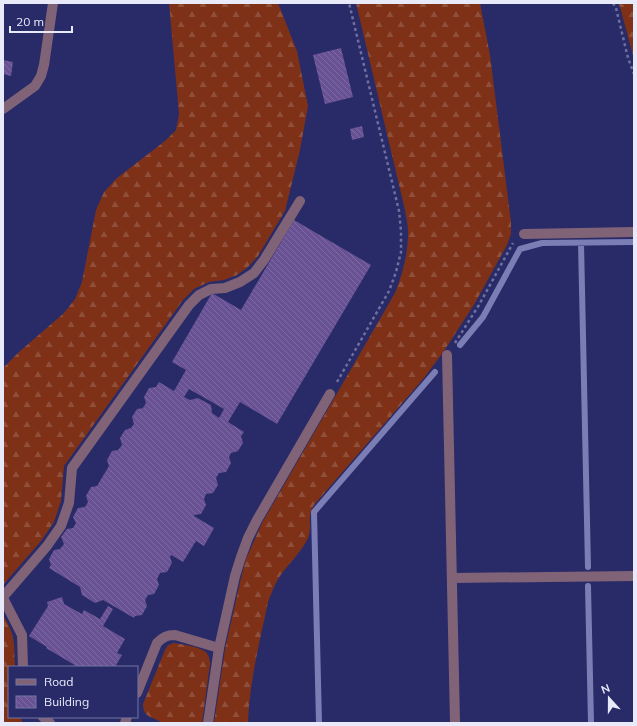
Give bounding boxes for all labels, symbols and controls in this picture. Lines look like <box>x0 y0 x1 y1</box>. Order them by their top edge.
scale bar <box>10 8 72 34</box>
text: 20 m <box>16 14 44 29</box>
legend <box>8 666 138 718</box>
text: Road <box>44 674 73 689</box>
north arrow <box>589 678 629 718</box>
text: N <box>599 681 612 697</box>
text: Building <box>44 694 89 709</box>

